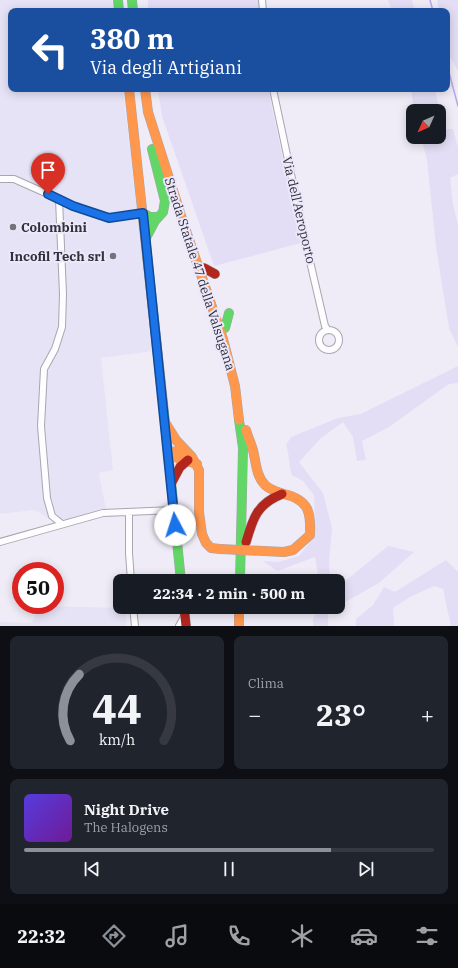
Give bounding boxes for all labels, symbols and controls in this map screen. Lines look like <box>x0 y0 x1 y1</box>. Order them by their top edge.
text: 380 m <box>90 20 174 57</box>
icon: left <box>24 24 76 76</box>
text: Via degli Artigiani <box>90 56 242 79</box>
north arrow <box>406 104 446 144</box>
map controls <box>406 104 446 144</box>
pin <box>31 153 65 194</box>
street label: Via dell'Aeroporto <box>278 155 320 265</box>
icon: arrive <box>37 159 59 181</box>
street label: Strada Statale 47 della Valsugana <box>161 175 239 373</box>
place label: Colombini <box>21 219 88 236</box>
marker: Colombini <box>8 222 18 232</box>
place label: Incofil Tech srl <box>9 248 105 265</box>
marker: Incofil Tech srl <box>108 251 118 261</box>
position arrow <box>154 504 196 546</box>
speed limit sign: 50 <box>12 562 64 614</box>
text: 22:34 · 2 min · 500 m <box>153 584 305 603</box>
text: Clima <box>248 675 284 692</box>
text: 44 <box>92 680 142 734</box>
text: 23° <box>316 695 366 734</box>
text: − <box>248 700 261 729</box>
text: + <box>421 700 434 729</box>
text: km/h <box>99 729 135 748</box>
text: Night Drive <box>84 800 169 819</box>
text: The Halogens <box>84 819 168 836</box>
icon: previous <box>81 858 103 880</box>
icon: pause <box>218 858 240 880</box>
icon: next <box>355 858 377 880</box>
icon: directions <box>100 922 128 950</box>
icon: music <box>163 922 191 950</box>
icon: phone <box>225 922 253 950</box>
icon: climate <box>288 922 316 950</box>
icon: car <box>350 922 378 950</box>
icon: filters <box>413 922 441 950</box>
text: 22:32 <box>17 925 66 948</box>

